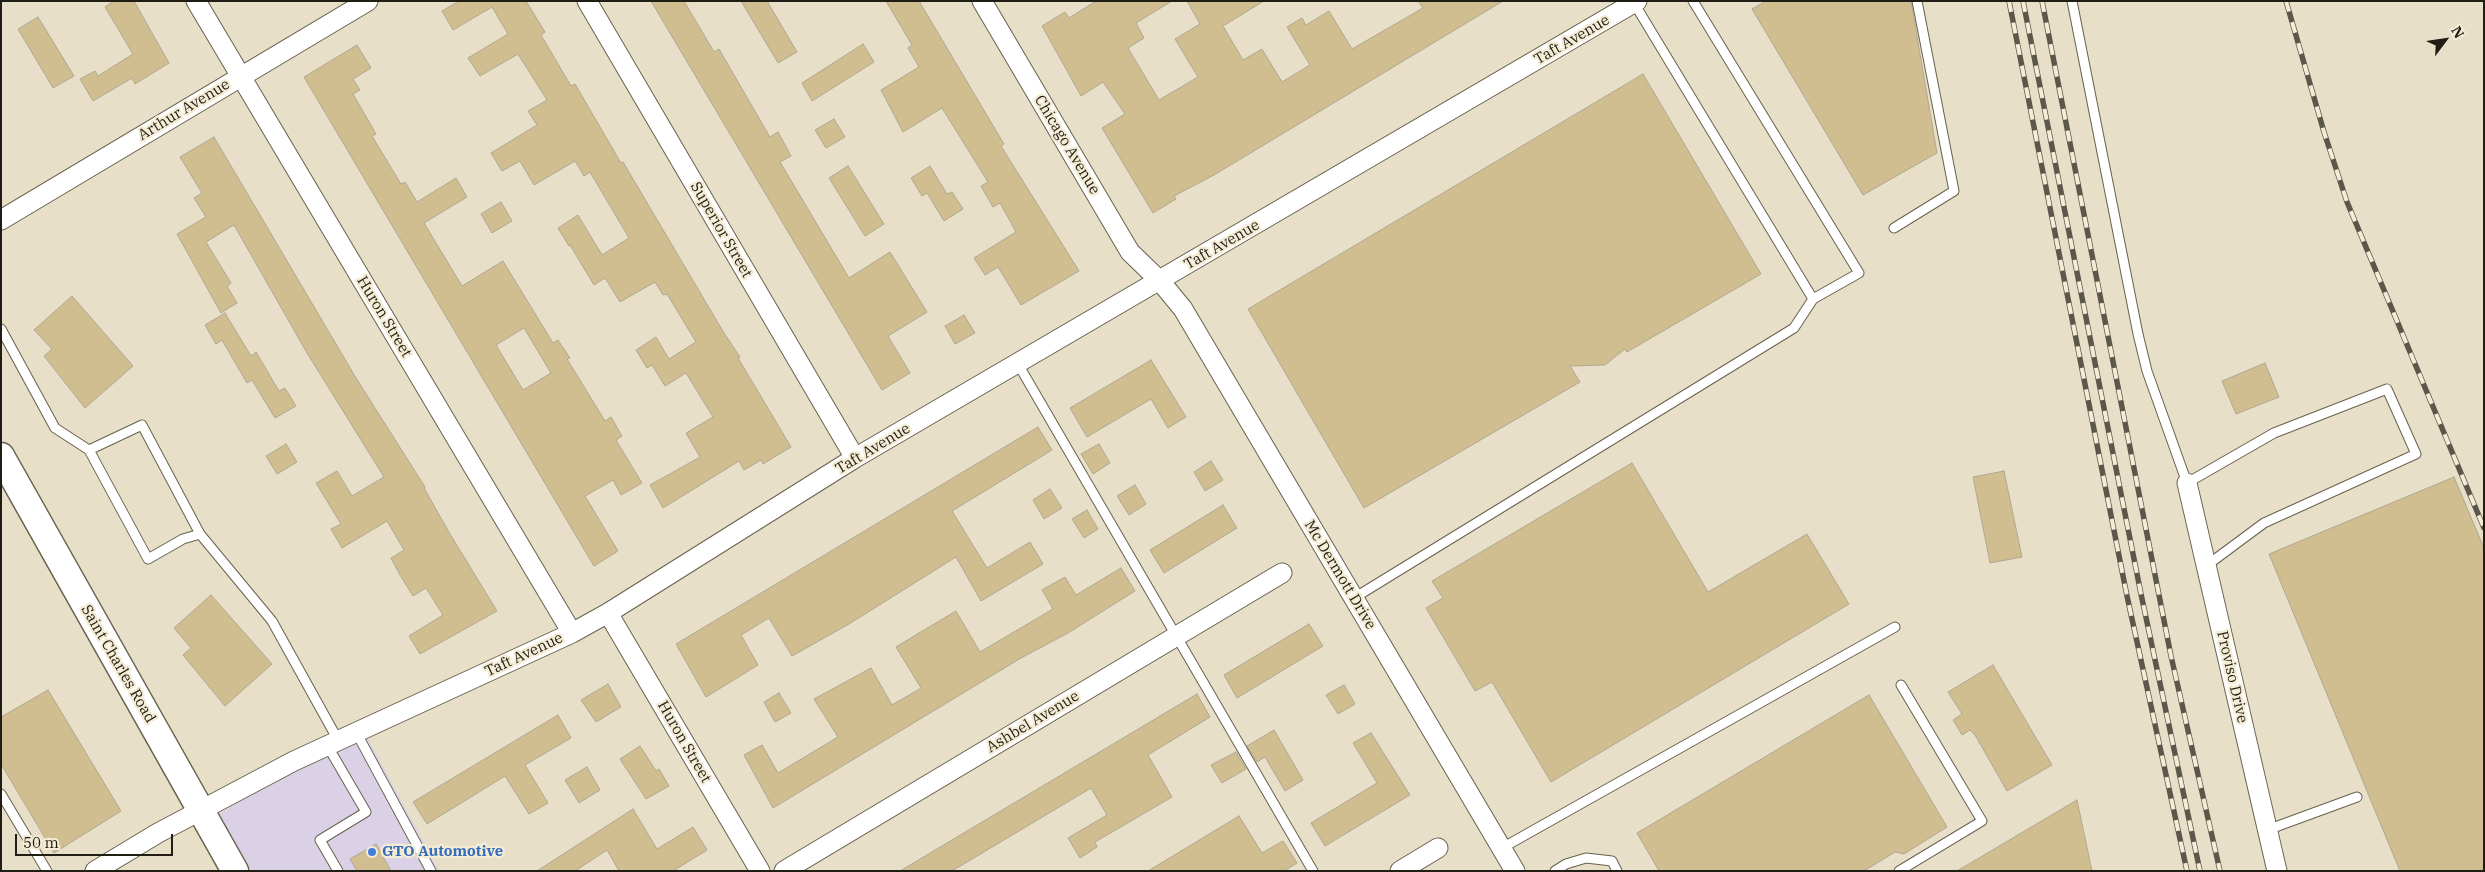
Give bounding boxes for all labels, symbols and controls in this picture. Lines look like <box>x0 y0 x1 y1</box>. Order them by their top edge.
street label: Taft Avenue <box>1531 11 1613 69</box>
north arrow <box>2420 15 2470 65</box>
text: N <box>2447 23 2468 42</box>
street label: Arthur Avenue <box>135 76 233 144</box>
street label: Chicago Avenue <box>1030 92 1104 198</box>
street label: Superior Street <box>686 179 756 281</box>
street label: Taft Avenue <box>1181 216 1263 274</box>
street label: Huron Street <box>353 273 415 361</box>
street label: Taft Avenue <box>832 420 914 478</box>
street label: Mc Dermott Drive <box>1300 517 1380 633</box>
street label: Saint Charles Road <box>77 602 159 726</box>
street label: Taft Avenue <box>482 629 566 681</box>
street label: Proviso Drive <box>2213 629 2251 725</box>
street label: Ashbel Avenue <box>983 687 1083 757</box>
street label: Huron Street <box>653 698 715 786</box>
scale bar <box>18 824 175 856</box>
text: 50 m <box>23 833 59 852</box>
place label: GTO Automotive <box>382 843 503 861</box>
marker: GTO Automotive <box>366 846 378 858</box>

